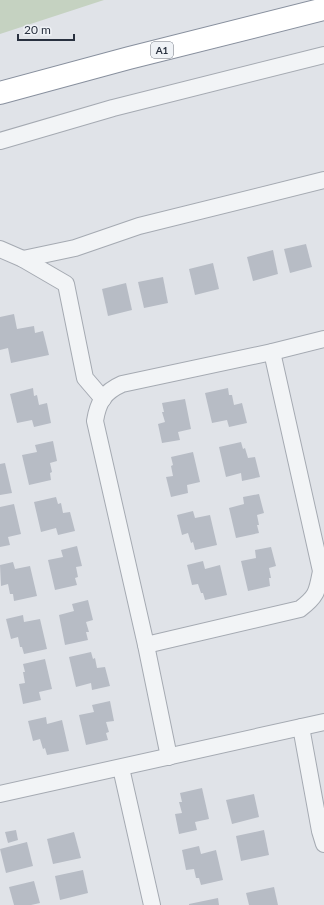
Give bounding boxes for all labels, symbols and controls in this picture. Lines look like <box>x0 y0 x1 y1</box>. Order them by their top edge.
scale bar <box>18 16 74 42</box>
text: 20 m <box>24 22 51 37</box>
road number: A1 <box>151 42 173 58</box>

